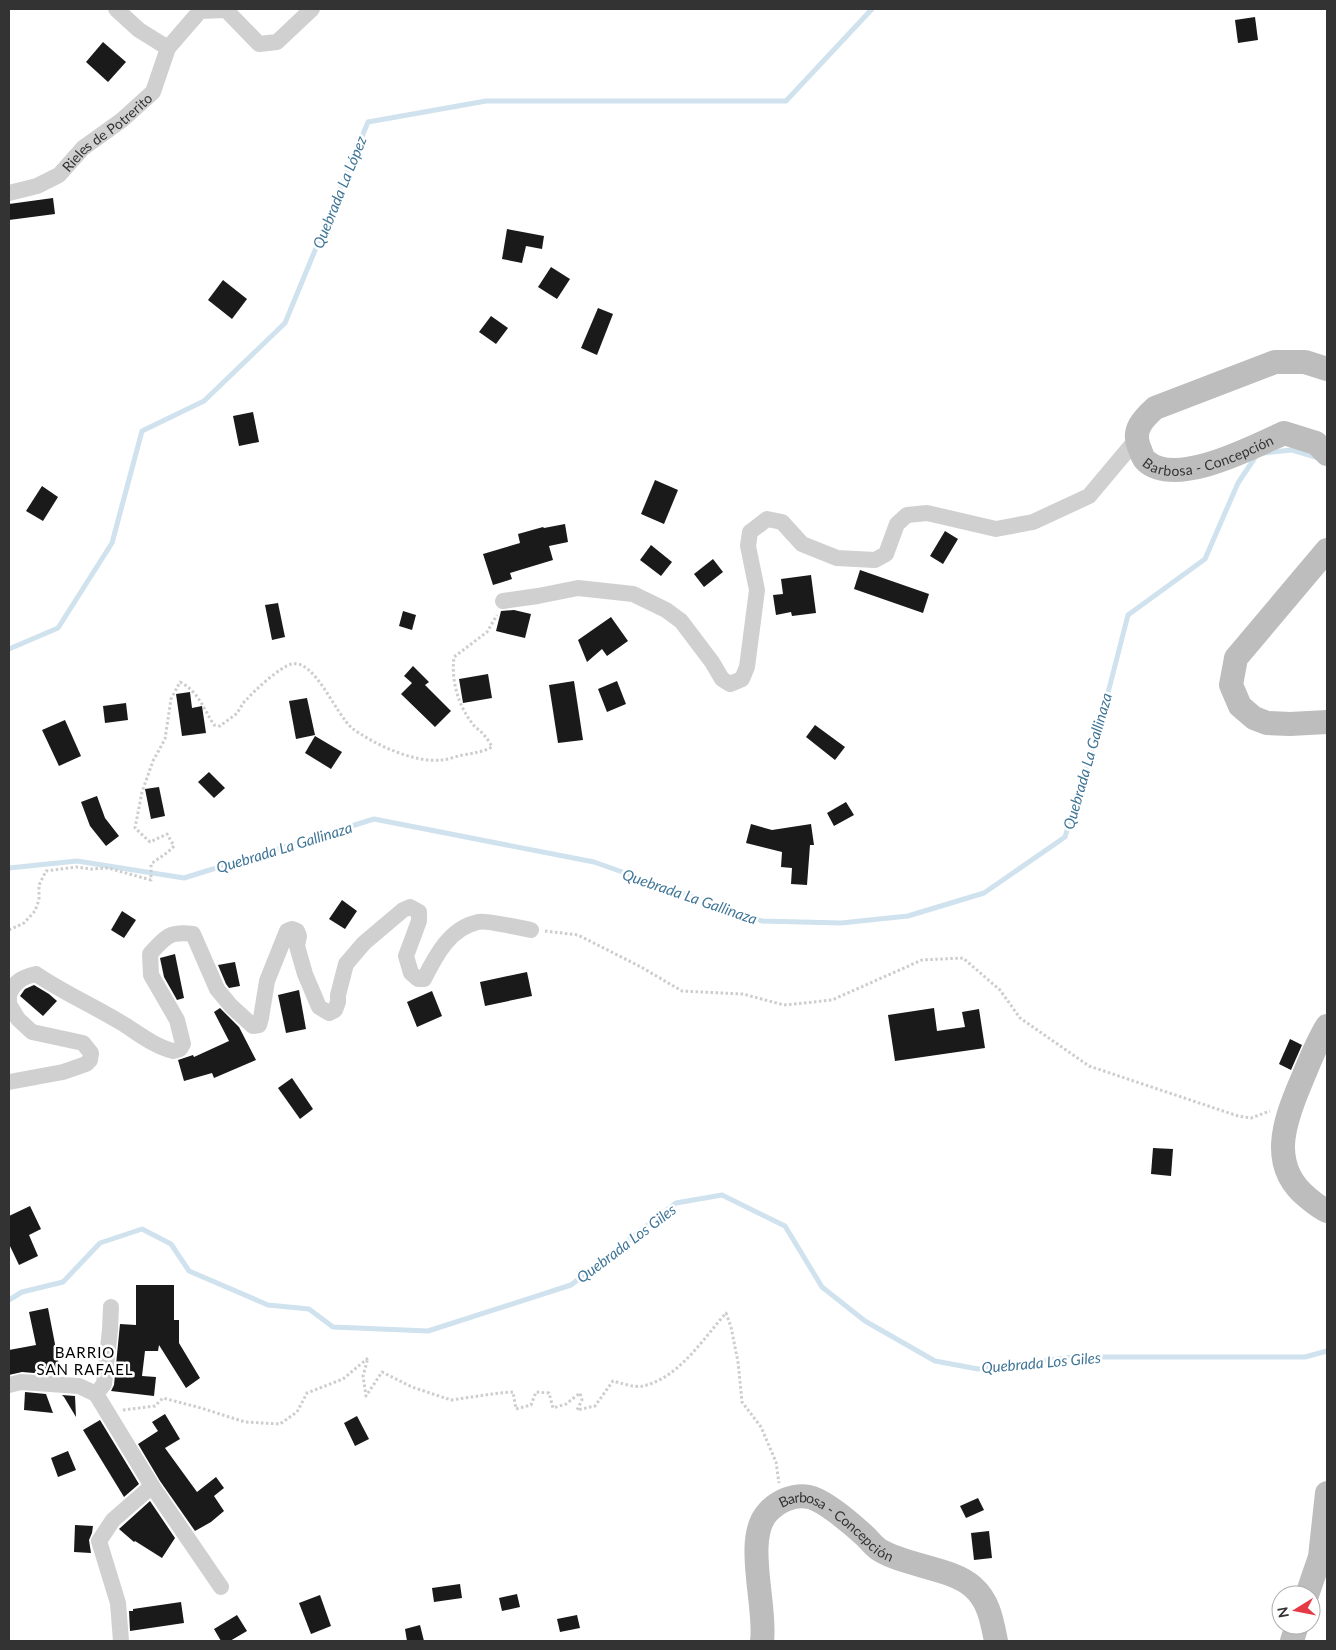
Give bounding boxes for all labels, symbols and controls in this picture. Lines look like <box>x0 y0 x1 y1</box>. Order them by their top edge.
street label: Rieles de Potrerito <box>58 89 155 175</box>
water label: Quebrada La López <box>308 133 370 251</box>
street label: Barbosa - Concepción <box>1140 431 1276 479</box>
water label: Quebrada La Gallinaza <box>1059 690 1115 831</box>
water label: Quebrada La Gallinaza <box>214 818 354 876</box>
water label: Quebrada La Gallinaza <box>620 865 760 928</box>
water label: Quebrada Los Giles <box>573 1200 679 1286</box>
district label: BARRIO SAN RAFAEL <box>36 1343 134 1378</box>
water label: Quebrada Los Giles <box>981 1348 1101 1376</box>
street label: Barbosa - Concepción <box>776 1488 896 1564</box>
north arrow <box>1271 1585 1321 1635</box>
text: N <box>1273 1606 1292 1619</box>

